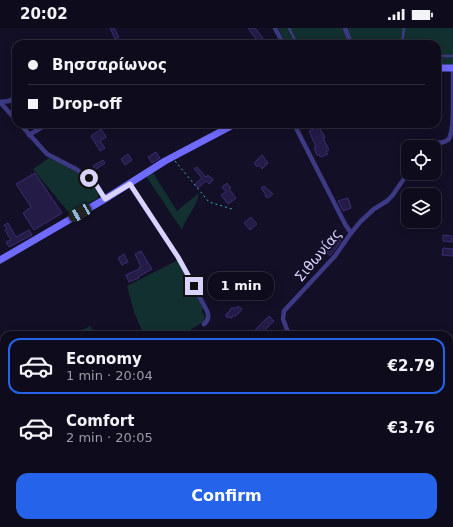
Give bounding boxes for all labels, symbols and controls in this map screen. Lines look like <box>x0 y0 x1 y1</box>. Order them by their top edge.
text: 20:02 <box>20 5 68 23</box>
text: Βησσαρίωνος <box>52 56 167 74</box>
text: Drop-off <box>52 95 122 113</box>
map controls <box>401 140 441 228</box>
button: locate <box>401 140 441 180</box>
route start <box>80 169 98 187</box>
button: layers <box>401 188 441 228</box>
car <box>67 202 93 224</box>
street label: Σιθωνίας <box>291 225 345 285</box>
callout: 1 min <box>208 272 274 300</box>
route end <box>185 277 203 295</box>
text: 1 min <box>221 278 261 293</box>
icon: car <box>18 348 54 384</box>
text: Economy <box>66 350 142 368</box>
text: €2.79 <box>388 357 435 375</box>
text: 1 min · 20:04 <box>66 368 153 383</box>
icon: car <box>18 410 54 446</box>
text: Comfort <box>66 412 134 430</box>
text: €3.76 <box>388 419 435 437</box>
text: 2 min · 20:05 <box>66 430 153 445</box>
button: Confirm <box>16 473 437 519</box>

